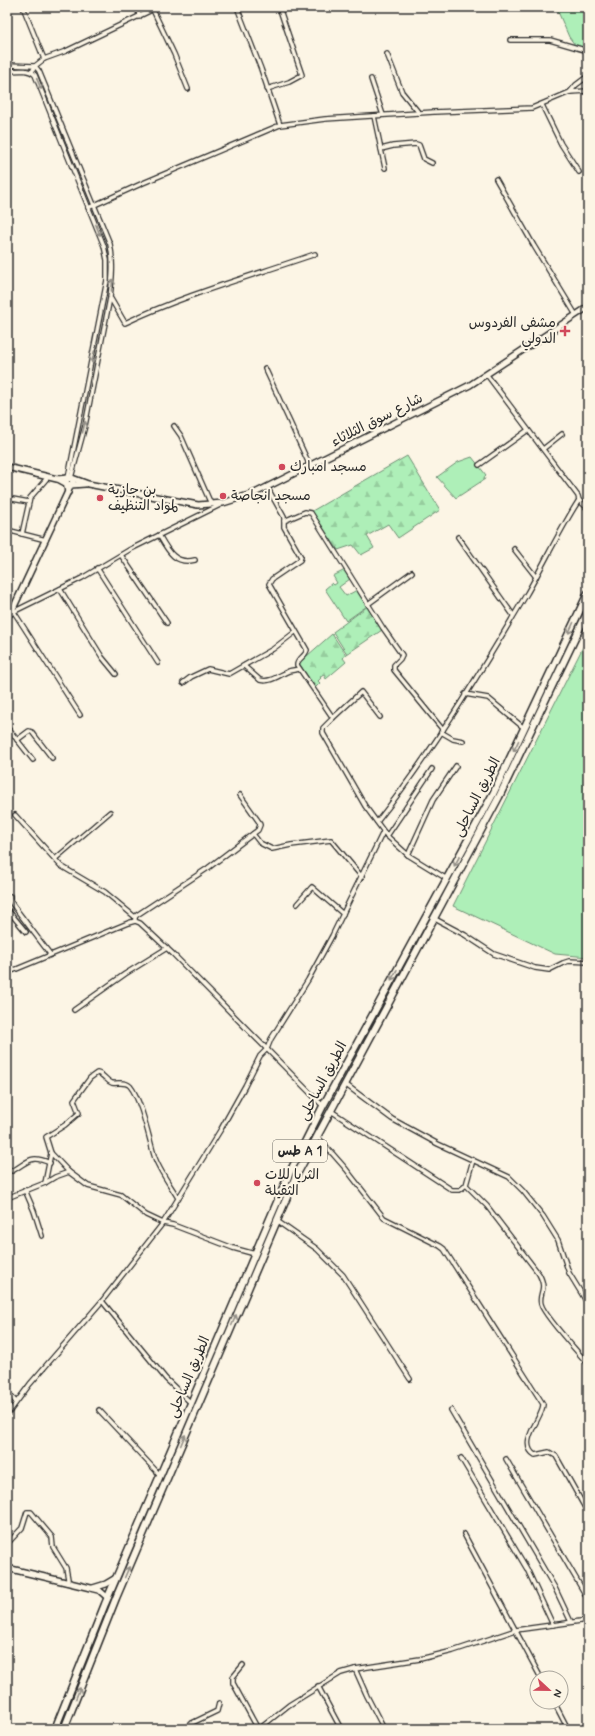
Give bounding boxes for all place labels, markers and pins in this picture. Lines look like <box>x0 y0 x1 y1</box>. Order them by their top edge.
place label: مشفى الفردوس الدولي <box>469 314 556 351</box>
marker: مشفى الفردوس الدولي <box>559 325 571 337</box>
place label: مسجد امبارك <box>290 458 367 476</box>
marker: مسجد امبارك <box>277 462 287 472</box>
place label: بن جازية لمواد التنظيف <box>108 481 179 515</box>
place label: مسجد انجاصة <box>231 487 311 505</box>
marker: مسجد انجاصة <box>218 491 228 501</box>
marker: بن جازية لمواد التنظيف <box>95 493 105 503</box>
place label: الثريا للات الثقيلة <box>265 1166 319 1200</box>
marker: الثريا للات الثقيلة <box>252 1178 262 1188</box>

